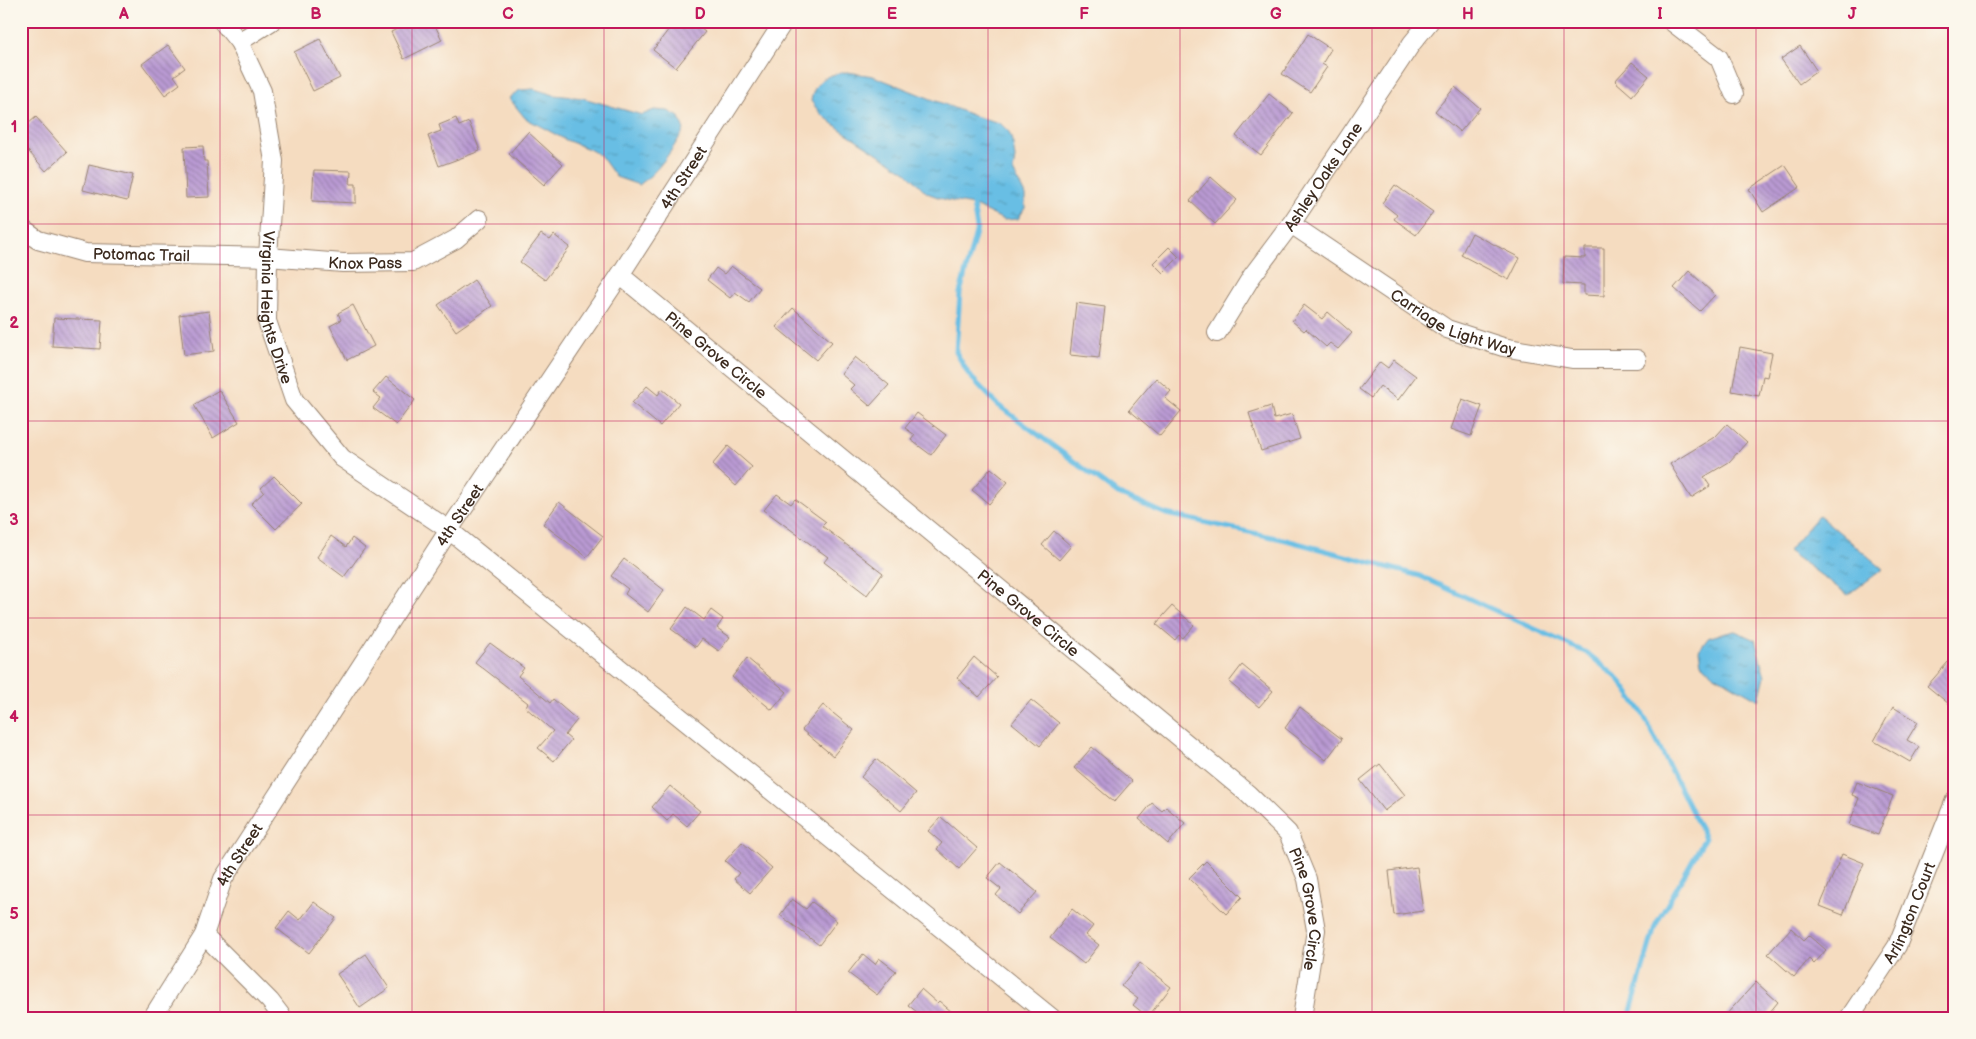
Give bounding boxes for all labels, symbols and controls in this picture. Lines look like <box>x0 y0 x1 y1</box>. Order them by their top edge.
text: A <box>118 5 129 24</box>
text: B <box>310 5 322 24</box>
text: C <box>502 5 514 24</box>
text: D <box>694 5 706 24</box>
text: E <box>887 5 897 24</box>
text: F <box>1079 5 1089 24</box>
text: G <box>1270 5 1282 24</box>
text: H <box>1462 5 1474 24</box>
text: I <box>1657 5 1663 24</box>
text: J <box>1848 5 1857 24</box>
text: 1 <box>11 118 17 137</box>
street label: Ashley Oaks Lane <box>1281 119 1367 236</box>
street label: 4th Street <box>657 143 712 213</box>
street label: Virginia Heights Drive <box>256 230 296 387</box>
street label: Potomac Trail <box>93 245 190 266</box>
street label: Knox Pass <box>327 254 402 274</box>
street label: Carriage Light Way <box>1386 286 1518 360</box>
street label: Pine Grove Circle <box>661 308 771 404</box>
text: 2 <box>9 314 19 333</box>
street label: 4th Street <box>433 481 488 551</box>
text: 3 <box>9 511 19 530</box>
street label: Pine Grove Circle <box>973 566 1083 662</box>
text: 4 <box>9 708 19 727</box>
street label: 4th Street <box>213 820 267 889</box>
street label: Pine Grove Circle <box>1284 845 1324 972</box>
street label: Arlington Court <box>1880 860 1940 968</box>
text: 5 <box>9 905 19 924</box>

